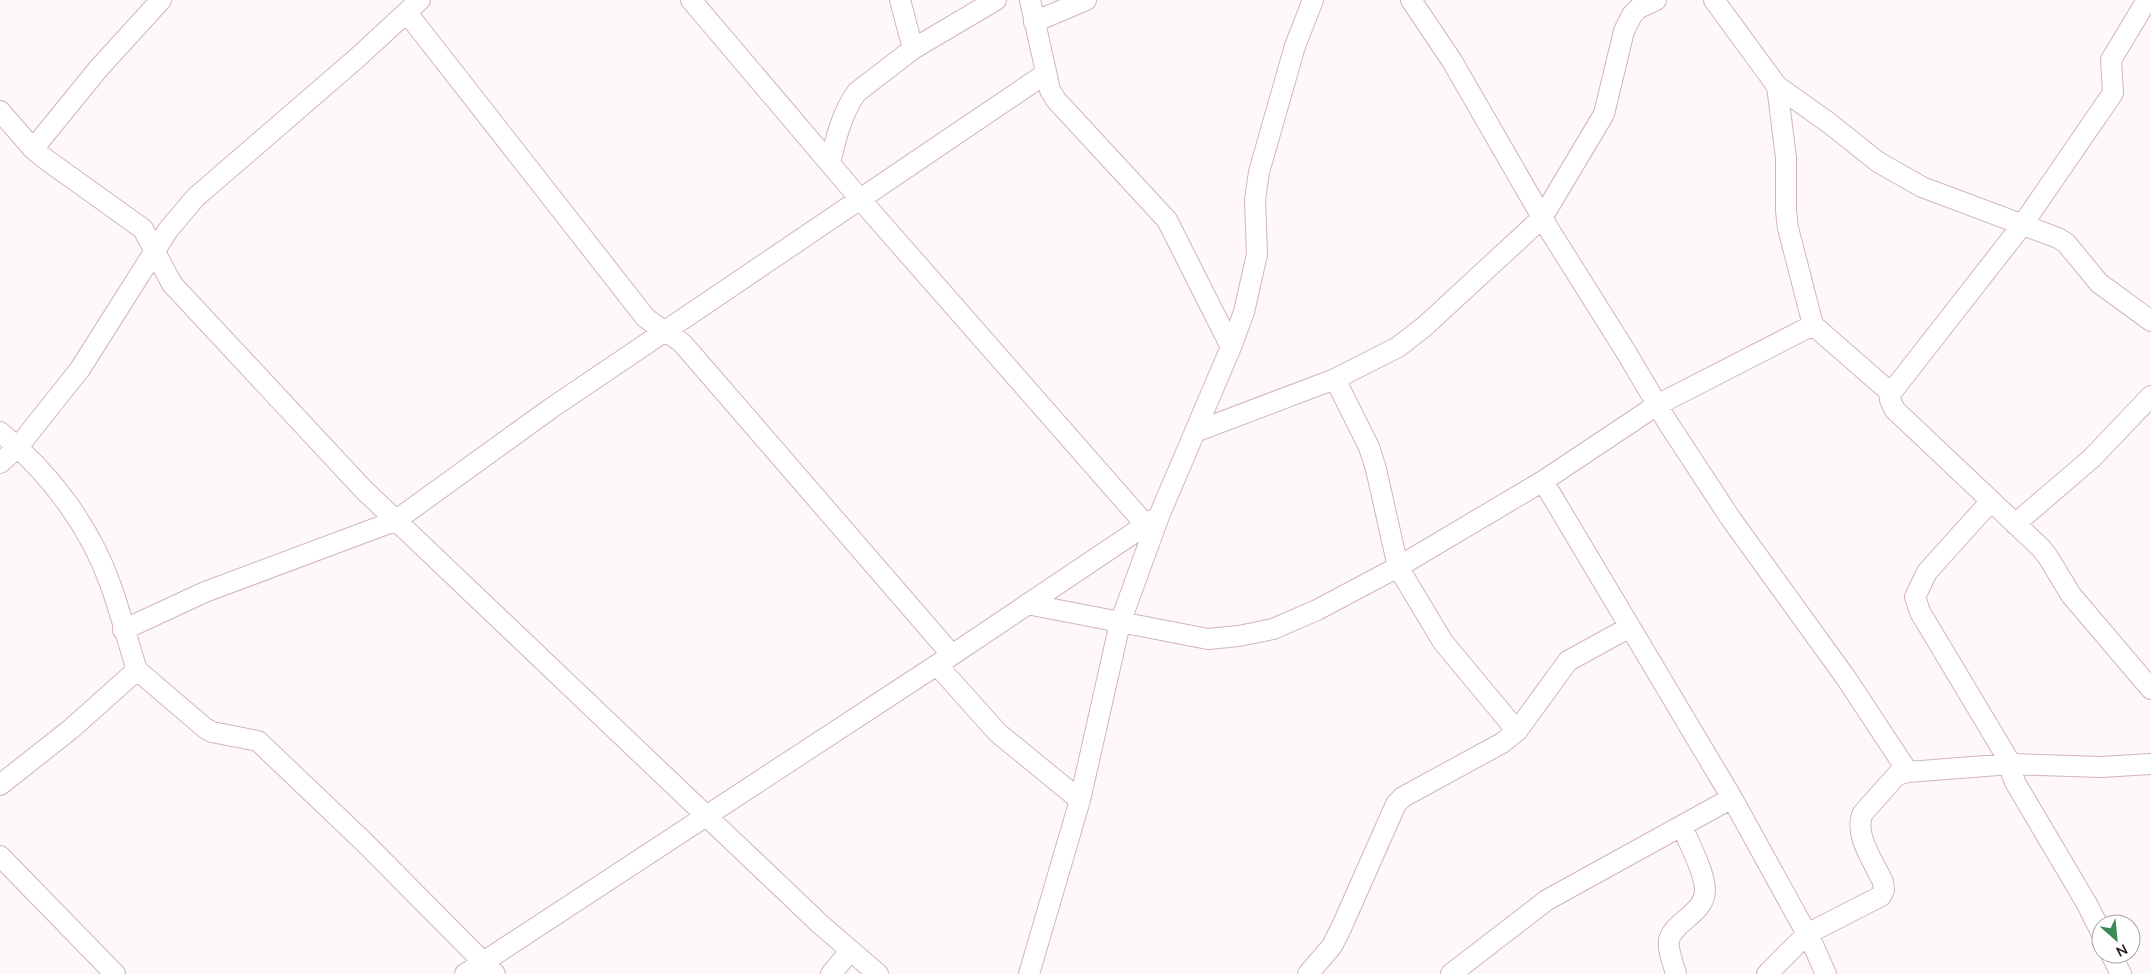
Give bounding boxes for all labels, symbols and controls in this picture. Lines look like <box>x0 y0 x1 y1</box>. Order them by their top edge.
north arrow <box>2091 914 2141 964</box>
text: N <box>2113 939 2131 961</box>

